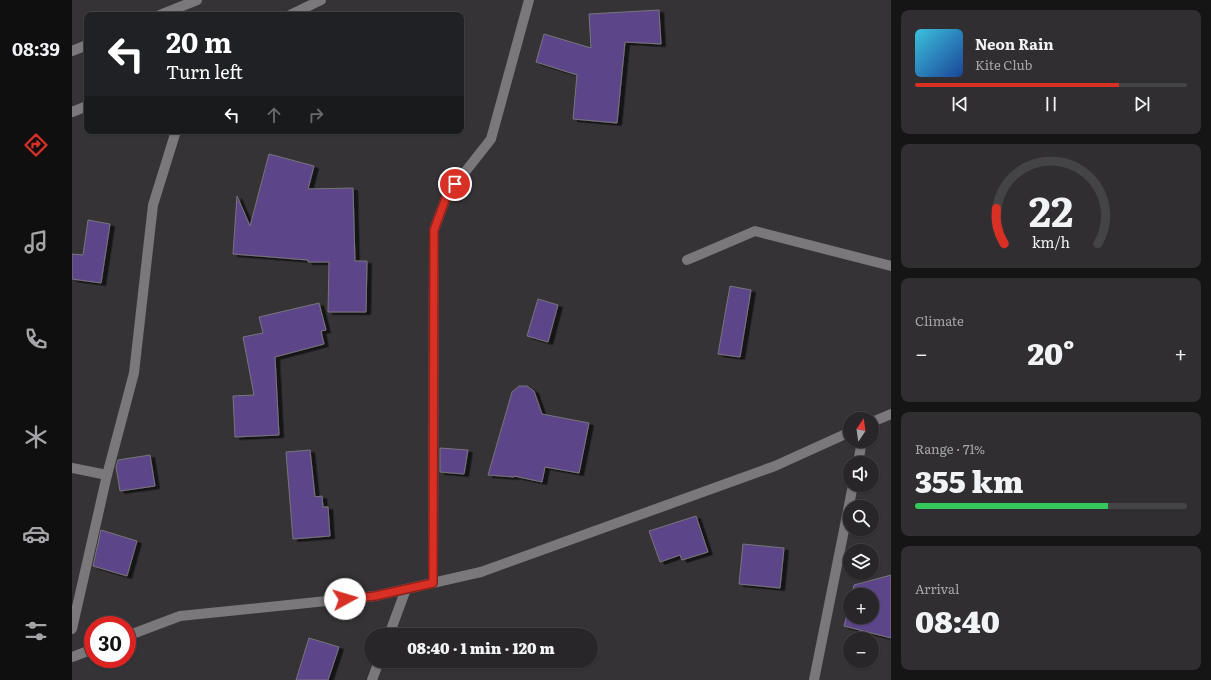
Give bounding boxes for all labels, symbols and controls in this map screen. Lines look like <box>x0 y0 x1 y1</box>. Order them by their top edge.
text: 20 m <box>166 20 232 62</box>
icon: left <box>100 28 152 80</box>
text: Neon Rain <box>975 32 1054 55</box>
text: 08:39 <box>12 35 60 62</box>
text: Kite Club <box>975 55 1032 74</box>
text: Turn left <box>166 58 243 85</box>
icon: previous <box>949 93 971 115</box>
icon: pause <box>1040 93 1062 115</box>
icon: next <box>1131 93 1153 115</box>
icon: left <box>221 104 243 126</box>
icon: ahead <box>263 104 285 126</box>
icon: right <box>305 104 327 126</box>
icon: directions <box>22 131 50 159</box>
pin <box>438 167 472 201</box>
icon: arrive <box>444 173 466 195</box>
text: 22 <box>1029 178 1073 240</box>
icon: music <box>22 228 50 256</box>
text: km/h <box>1032 231 1071 252</box>
text: Climate <box>915 311 964 330</box>
icon: phone <box>22 325 50 353</box>
text: 20° <box>1027 330 1075 374</box>
text: − <box>915 336 928 369</box>
text: + <box>1174 336 1187 369</box>
north arrow <box>843 412 879 448</box>
map controls <box>843 412 879 668</box>
icon: climate <box>22 423 50 451</box>
text: Range · 71% <box>915 439 985 458</box>
button: sound <box>843 456 879 492</box>
text: 355 km <box>915 458 1023 502</box>
button: search <box>843 500 879 536</box>
icon: car <box>22 520 50 548</box>
button: layers <box>843 544 879 580</box>
position arrow <box>324 578 366 620</box>
text: Arrival <box>915 579 959 598</box>
button: + <box>843 588 879 624</box>
text: 08:40 <box>915 598 1000 642</box>
speed limit sign: 30 <box>84 616 136 668</box>
icon: filters <box>22 617 50 645</box>
button: − <box>843 632 879 668</box>
text: 08:40 · 1 min · 120 m <box>407 636 555 659</box>

